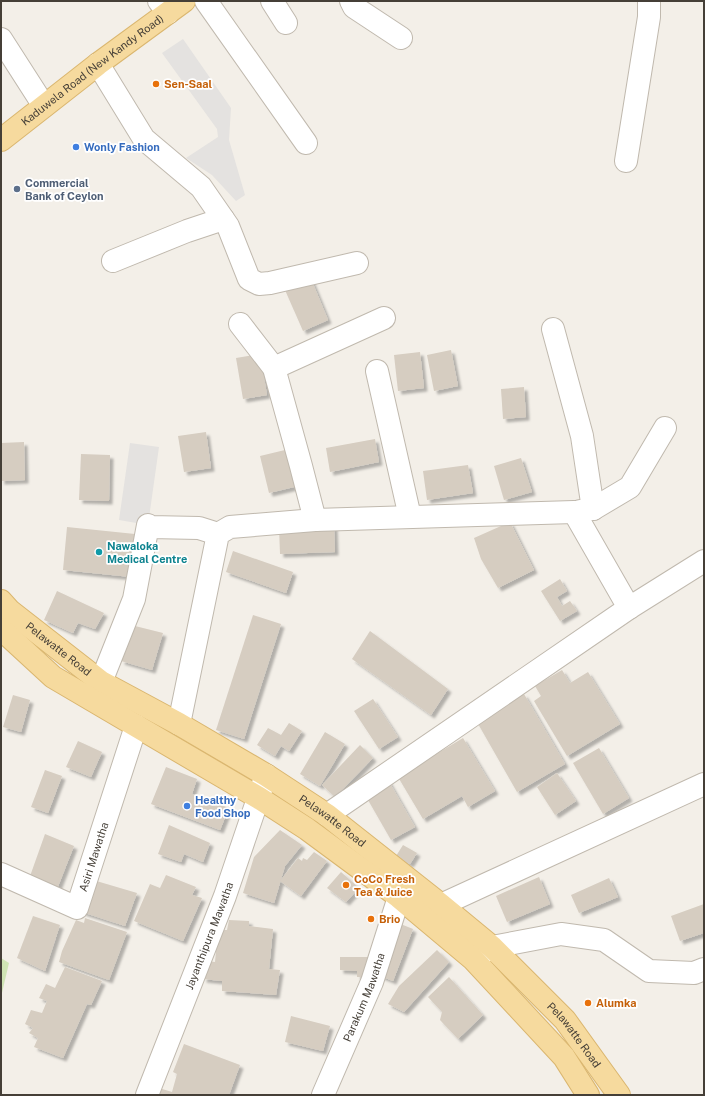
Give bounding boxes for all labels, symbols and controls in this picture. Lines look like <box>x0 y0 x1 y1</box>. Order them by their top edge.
street label: Kaduwela Road (New Kandy Road) <box>19 12 166 128</box>
place label: Sen-Saal <box>164 78 213 90</box>
marker: Sen-Saal <box>151 79 161 89</box>
place label: Wonly Fashion <box>84 141 160 153</box>
marker: Wonly Fashion <box>71 142 81 152</box>
place label: Commercial Bank of Ceylon <box>25 177 104 202</box>
marker: Commercial Bank of Ceylon <box>12 184 22 194</box>
place label: Nawaloka Medical Centre <box>107 540 187 565</box>
marker: Nawaloka Medical Centre <box>94 547 104 557</box>
street label: Pelawatte Road <box>24 620 94 678</box>
street label: Pelawatte Road <box>297 792 368 849</box>
place label: Healthy Food Shop <box>195 794 251 819</box>
marker: Healthy Food Shop <box>182 801 192 811</box>
street label: Asiri Mawatha <box>77 821 110 893</box>
place label: CoCo Fresh Tea & Juice <box>354 873 415 898</box>
marker: CoCo Fresh Tea & Juice <box>341 880 351 890</box>
street label: Jayanthipura Mawatha <box>183 881 235 991</box>
place label: Brio <box>379 913 400 925</box>
marker: Brio <box>366 914 376 924</box>
street label: Parakum Mawatha <box>341 951 387 1044</box>
place label: Alumka <box>596 997 636 1009</box>
marker: Alumka <box>583 998 593 1008</box>
street label: Pelawatte Road <box>545 1000 603 1070</box>

